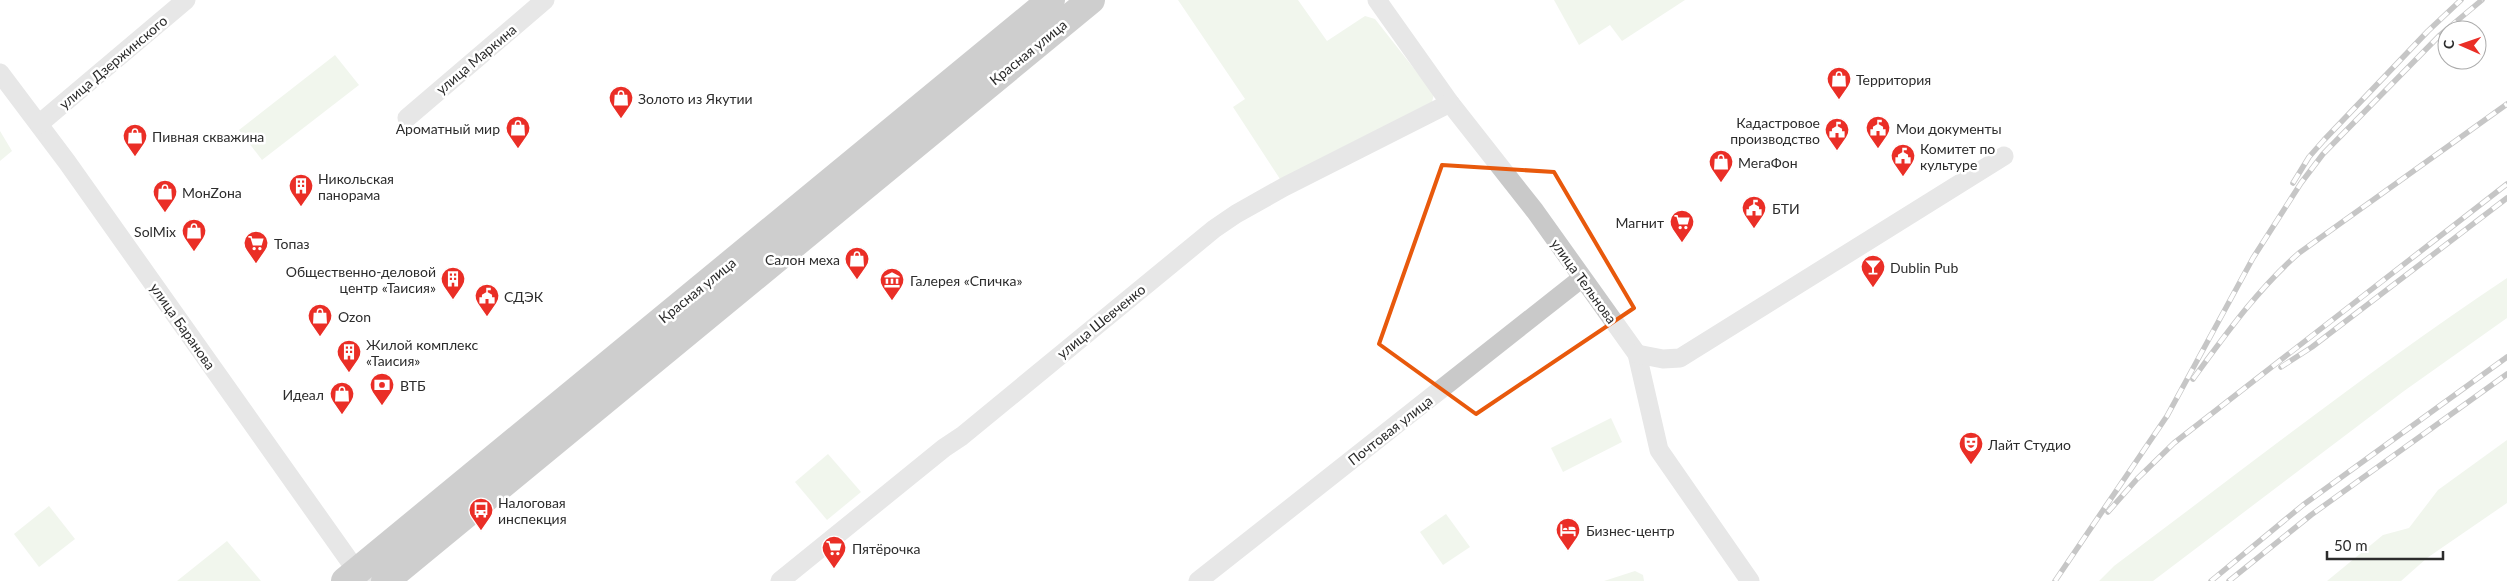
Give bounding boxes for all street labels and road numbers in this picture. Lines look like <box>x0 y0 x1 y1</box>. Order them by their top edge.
street label: улица Дзержинского <box>55 12 171 112</box>
street label: Красная улица <box>986 16 1070 88</box>
street label: улица Маркина <box>432 20 520 98</box>
street label: улица Тельнова <box>1548 235 1620 327</box>
street label: Красная улица <box>655 254 739 326</box>
street label: улица Баранова <box>147 279 219 373</box>
street label: улица Шевченко <box>1054 280 1149 362</box>
street label: Почтовая улица <box>1344 392 1436 468</box>

